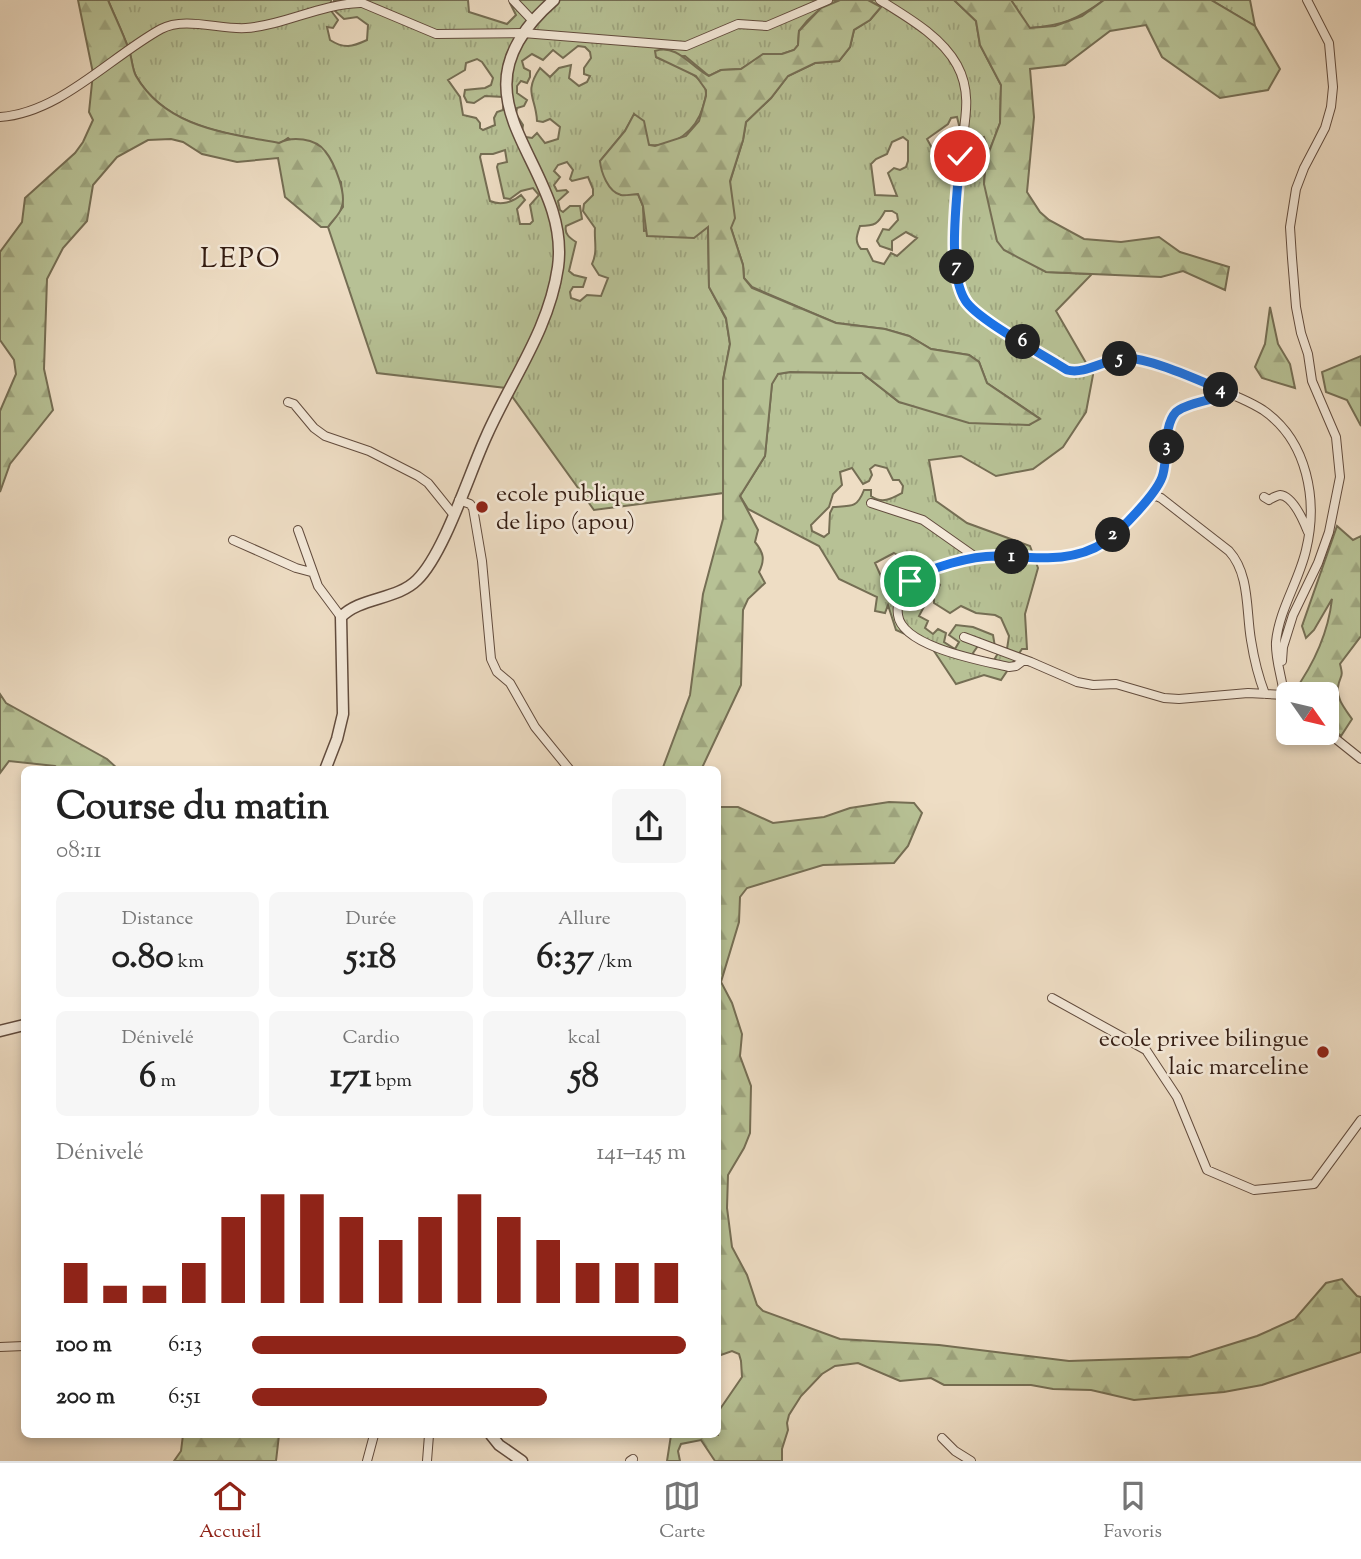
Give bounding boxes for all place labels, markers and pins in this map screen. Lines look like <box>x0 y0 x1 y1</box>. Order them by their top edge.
pin <box>930 126 990 186</box>
pin: 7 <box>940 250 974 284</box>
pin: 6 <box>1006 324 1040 360</box>
pin: 5 <box>1102 342 1138 376</box>
pin: 4 <box>1204 372 1238 408</box>
pin: 3 <box>1150 430 1184 464</box>
place label: ecole publique de lipo (apou) <box>496 478 645 540</box>
marker: ecole publique de lipo (apou) <box>474 499 490 515</box>
pin: 2 <box>1096 518 1130 552</box>
pin: 1 <box>995 540 1030 574</box>
pin <box>880 551 940 611</box>
place label: ecole privee bilingue laic marceline <box>1099 1023 1309 1085</box>
marker: ecole privee bilingue laic marceline <box>1315 1044 1331 1060</box>

